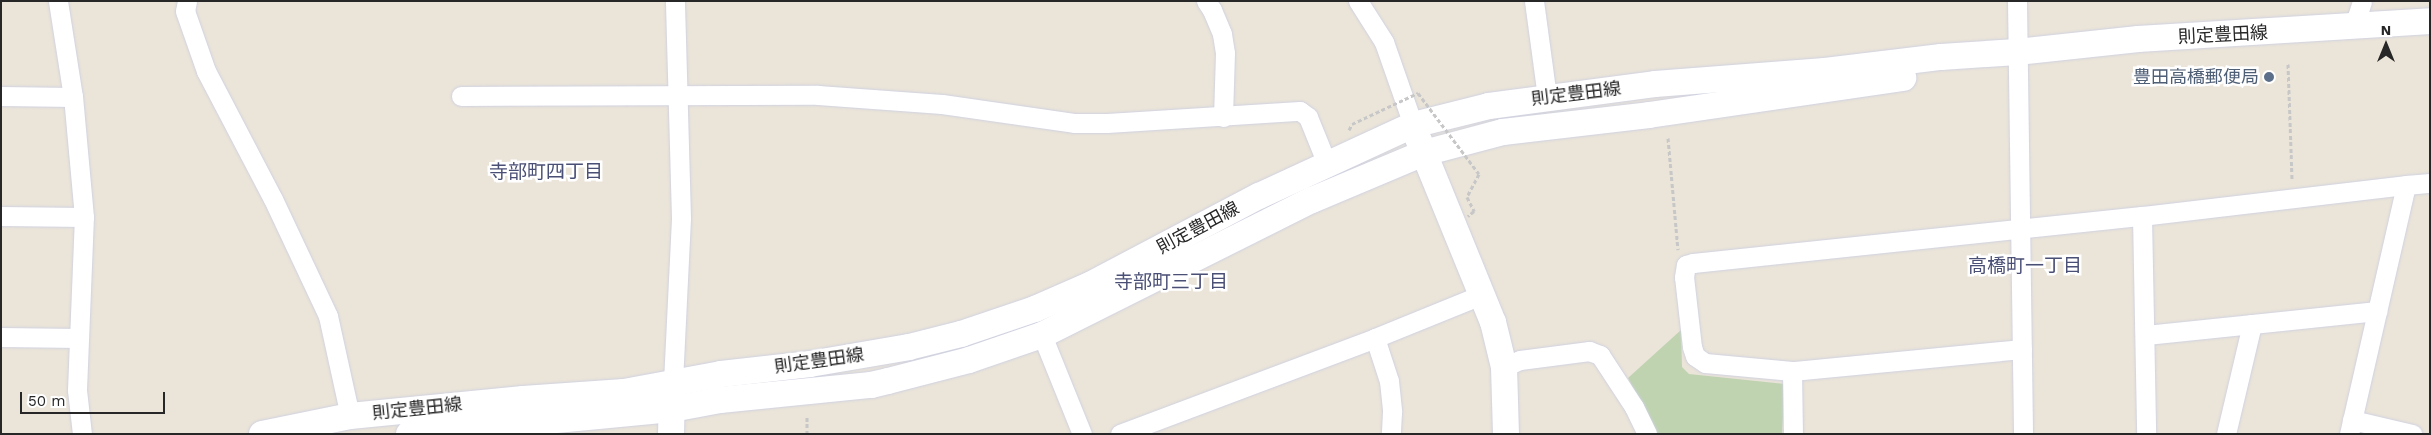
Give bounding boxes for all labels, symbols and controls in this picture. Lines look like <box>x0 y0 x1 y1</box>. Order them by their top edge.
north arrow <box>2361 20 2411 70</box>
street label: 則定豊田線 <box>2177 22 2269 48</box>
text: N <box>2381 22 2391 38</box>
place label: 豊田高橋郵便局 <box>2133 66 2259 88</box>
marker: 豊田高橋郵便局 <box>2263 71 2275 83</box>
street label: 則定豊田線 <box>1530 78 1622 110</box>
district label: 寺部町四丁目 <box>489 161 603 183</box>
street label: 則定豊田線 <box>1153 197 1243 259</box>
district label: 高橋町一丁目 <box>1968 255 2082 277</box>
district label: 寺部町三丁目 <box>1114 271 1228 293</box>
street label: 則定豊田線 <box>773 344 865 378</box>
scale bar <box>22 382 168 414</box>
text: 50 m <box>28 392 65 410</box>
street label: 則定豊田線 <box>371 394 463 424</box>

